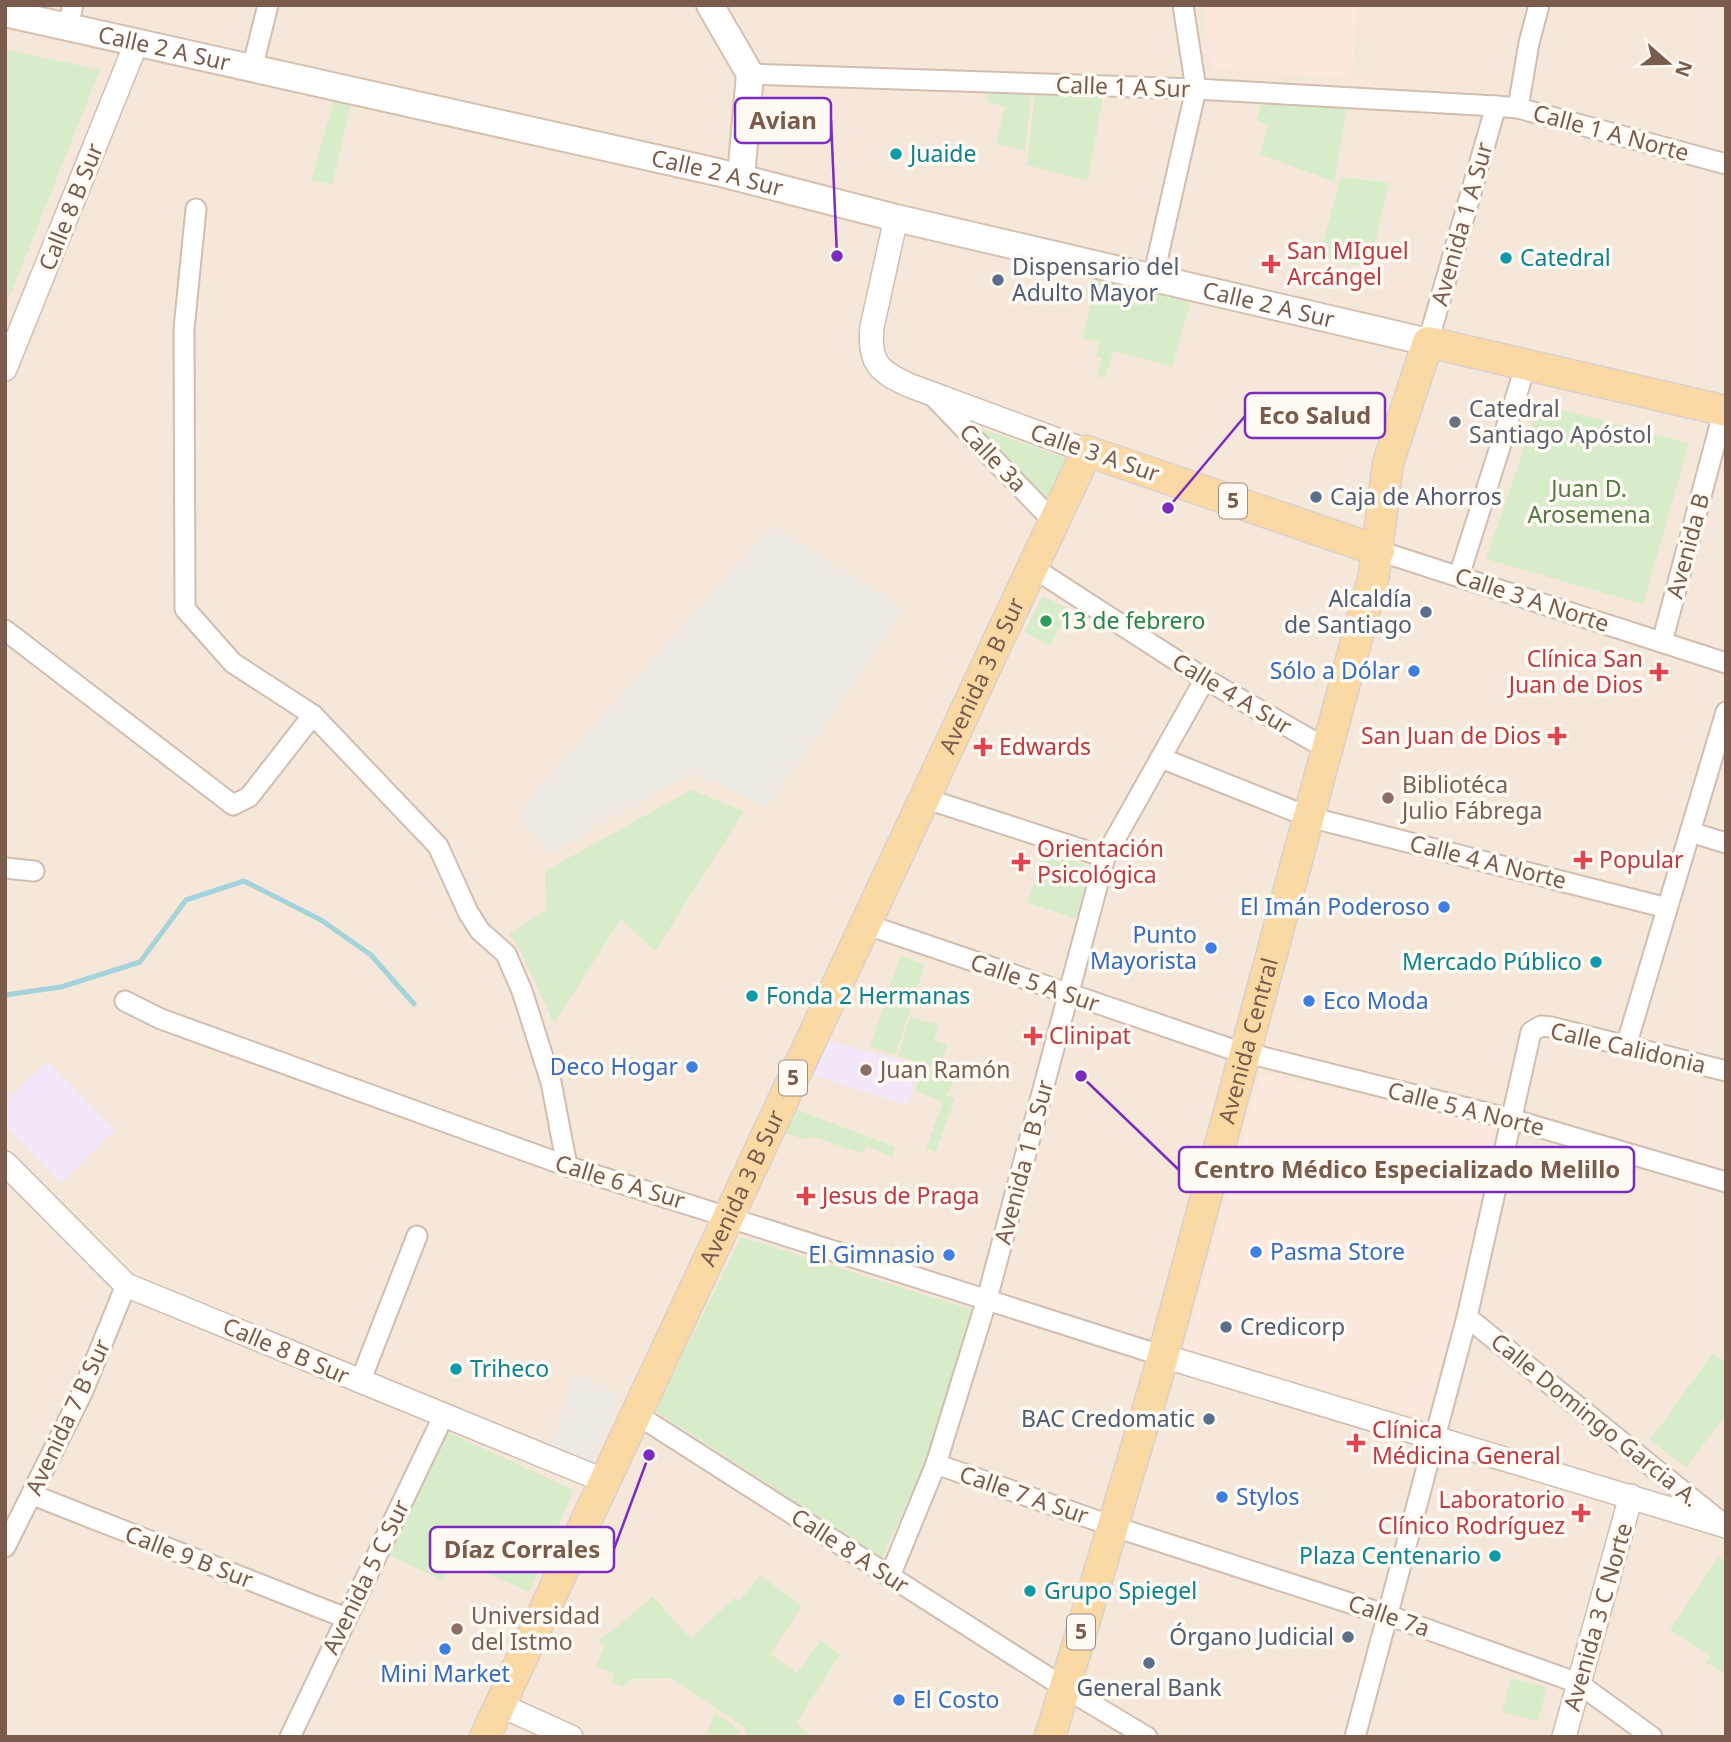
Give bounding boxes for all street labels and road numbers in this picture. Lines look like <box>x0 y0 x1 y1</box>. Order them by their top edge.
street label: Calle 2 A Sur <box>95 17 234 78</box>
street label: Calle 1 A Sur <box>1055 68 1191 104</box>
street label: Calle 1 A Norte <box>1530 96 1693 168</box>
street label: Calle 8 B Sur <box>30 138 110 275</box>
street label: Avenida 1 A Sur <box>1422 138 1500 309</box>
street label: Calle 2 A Sur <box>649 141 787 204</box>
street label: Calle 2 A Sur <box>1200 273 1338 335</box>
street label: Calle 3 A Sur <box>1027 415 1165 489</box>
street label: Calle 3a <box>953 416 1035 499</box>
road number: 5 <box>1219 484 1247 518</box>
street label: Avenida B <box>1658 490 1716 602</box>
street label: Calle 3 A Norte <box>1451 559 1613 639</box>
street label: Avenida 3 B Sur <box>931 591 1032 758</box>
street label: Calle 4 A Sur <box>1167 645 1299 742</box>
street label: Calle 4 A Norte <box>1407 826 1570 896</box>
street label: Calle 5 A Sur <box>967 945 1105 1019</box>
street label: Avenida Central <box>1210 954 1285 1127</box>
street label: Calle Calidonia <box>1547 1014 1709 1080</box>
road number: 5 <box>779 1060 807 1096</box>
street label: Calle 5 A Norte <box>1385 1073 1548 1143</box>
street label: Avenida 1 B Sur <box>986 1076 1060 1247</box>
street label: Avenida 3 B Sur <box>691 1104 792 1271</box>
street label: Calle 6 A Sur <box>551 1146 690 1216</box>
street label: Calle 8 B Sur <box>218 1309 355 1391</box>
street label: Calle Domingo Garcia A. <box>1485 1325 1707 1513</box>
street label: Avenida 7 B Sur <box>17 1333 118 1500</box>
street label: Calle 7 A Sur <box>956 1457 1094 1531</box>
street label: Avenida 5 C Sur <box>314 1493 417 1659</box>
street label: Calle 8 A Sur <box>785 1500 916 1600</box>
street label: Calle 9 B Sur <box>121 1517 258 1595</box>
street label: Avenida 3 C Norte <box>1555 1519 1639 1715</box>
street label: Calle 7a <box>1344 1586 1434 1644</box>
road number: 5 <box>1067 1614 1095 1650</box>

